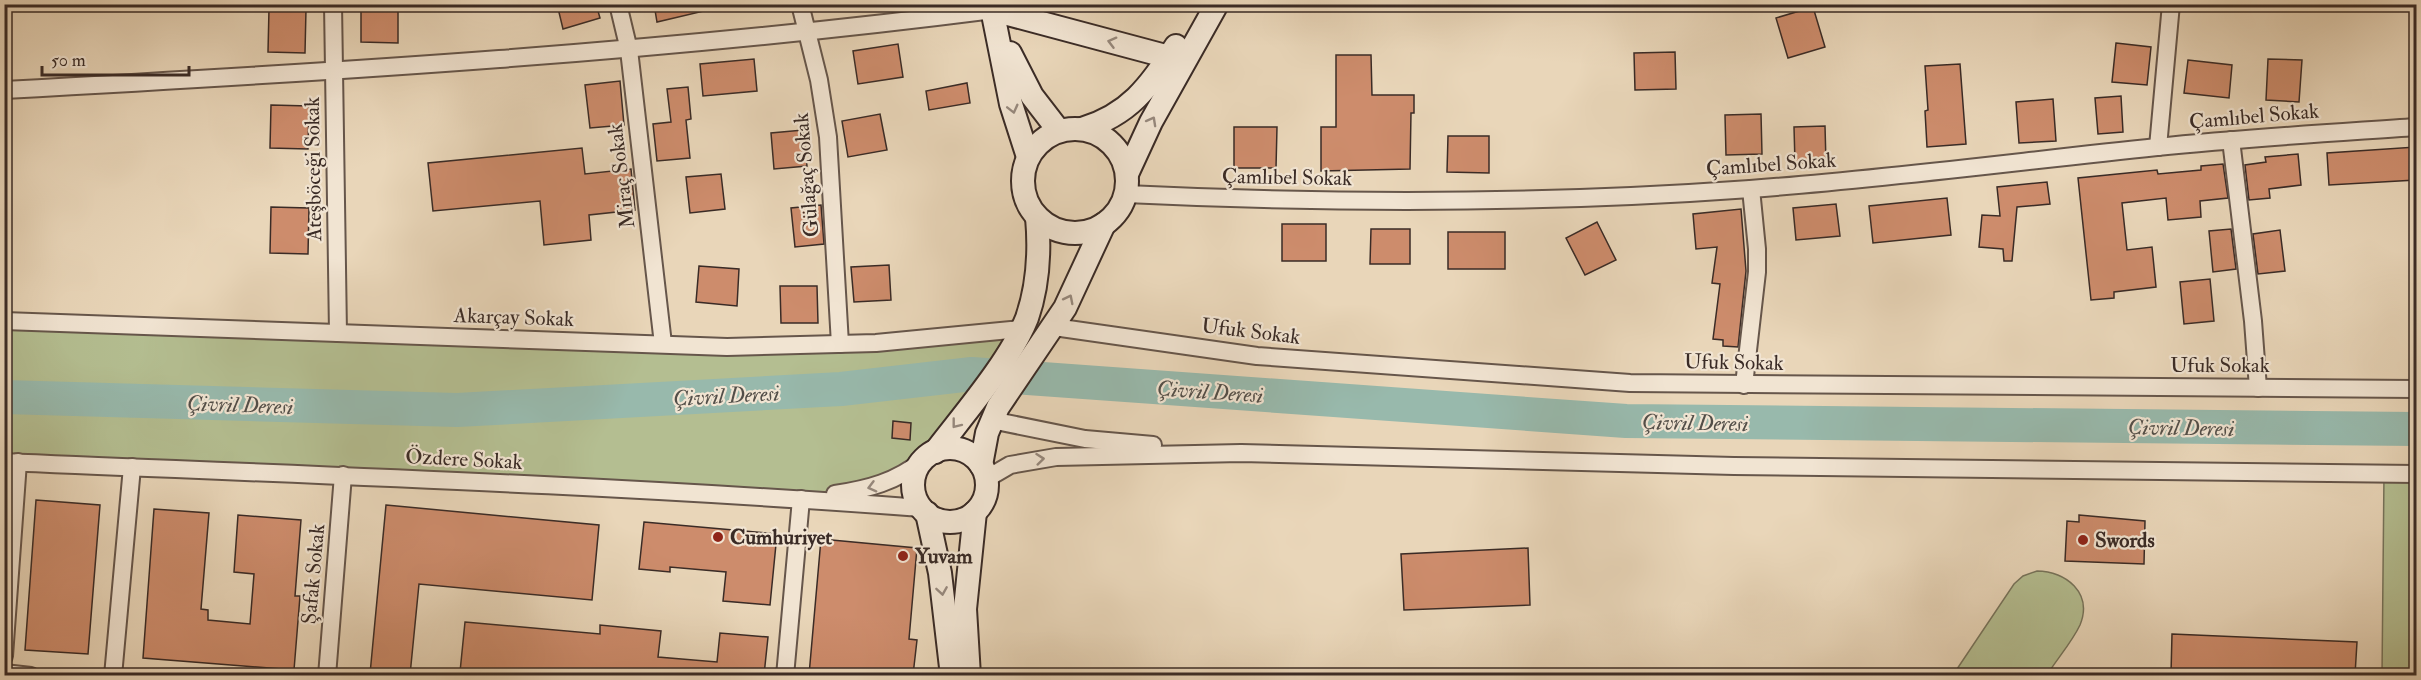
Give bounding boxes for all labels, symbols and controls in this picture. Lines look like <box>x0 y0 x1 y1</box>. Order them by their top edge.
one-way arrow <box>1107 37 1118 49</box>
scale bar <box>42 39 189 77</box>
text: 50 m <box>51 49 86 72</box>
street label: Ateşböceği Sokak <box>299 97 328 242</box>
street label: Çamlıbel Sokak <box>2188 97 2320 136</box>
one-way arrow <box>1005 104 1018 114</box>
street label: Gülağaç Sokak <box>788 112 825 238</box>
one-way arrow <box>1145 117 1156 127</box>
street label: Miraç Sokak <box>602 122 641 230</box>
street label: Çamlıbel Sokak <box>1705 146 1837 183</box>
street label: Çamlıbel Sokak <box>1222 163 1352 192</box>
one-way arrow <box>1062 295 1074 306</box>
street label: Akarçay Sokak <box>452 302 575 333</box>
street label: Ufuk Sokak <box>1200 312 1302 351</box>
street label: Ufuk Sokak <box>1684 348 1784 377</box>
street label: Ufuk Sokak <box>2170 352 2270 379</box>
water label: Çivril Deresi <box>1156 374 1264 410</box>
water label: Çivril Deresi <box>672 379 780 413</box>
water label: Çivril Deresi <box>186 389 294 421</box>
water label: Çivril Deresi <box>1641 408 1749 438</box>
water label: Çivril Deresi <box>2127 413 2235 443</box>
one-way arrow <box>952 417 963 428</box>
street label: Özdere Sokak <box>405 443 523 476</box>
one-way arrow <box>1036 453 1045 466</box>
one-way arrow <box>867 480 878 492</box>
street label: Şafak Sokak <box>296 523 331 625</box>
place label: Cumhuriyet <box>730 524 832 551</box>
place label: Swords <box>2095 527 2155 554</box>
marker: Cumhuriyet <box>711 530 725 544</box>
marker: Swords <box>2076 533 2090 547</box>
place label: Yuvam <box>914 543 973 570</box>
marker: Yuvam <box>896 549 910 563</box>
one-way arrow <box>936 586 948 595</box>

